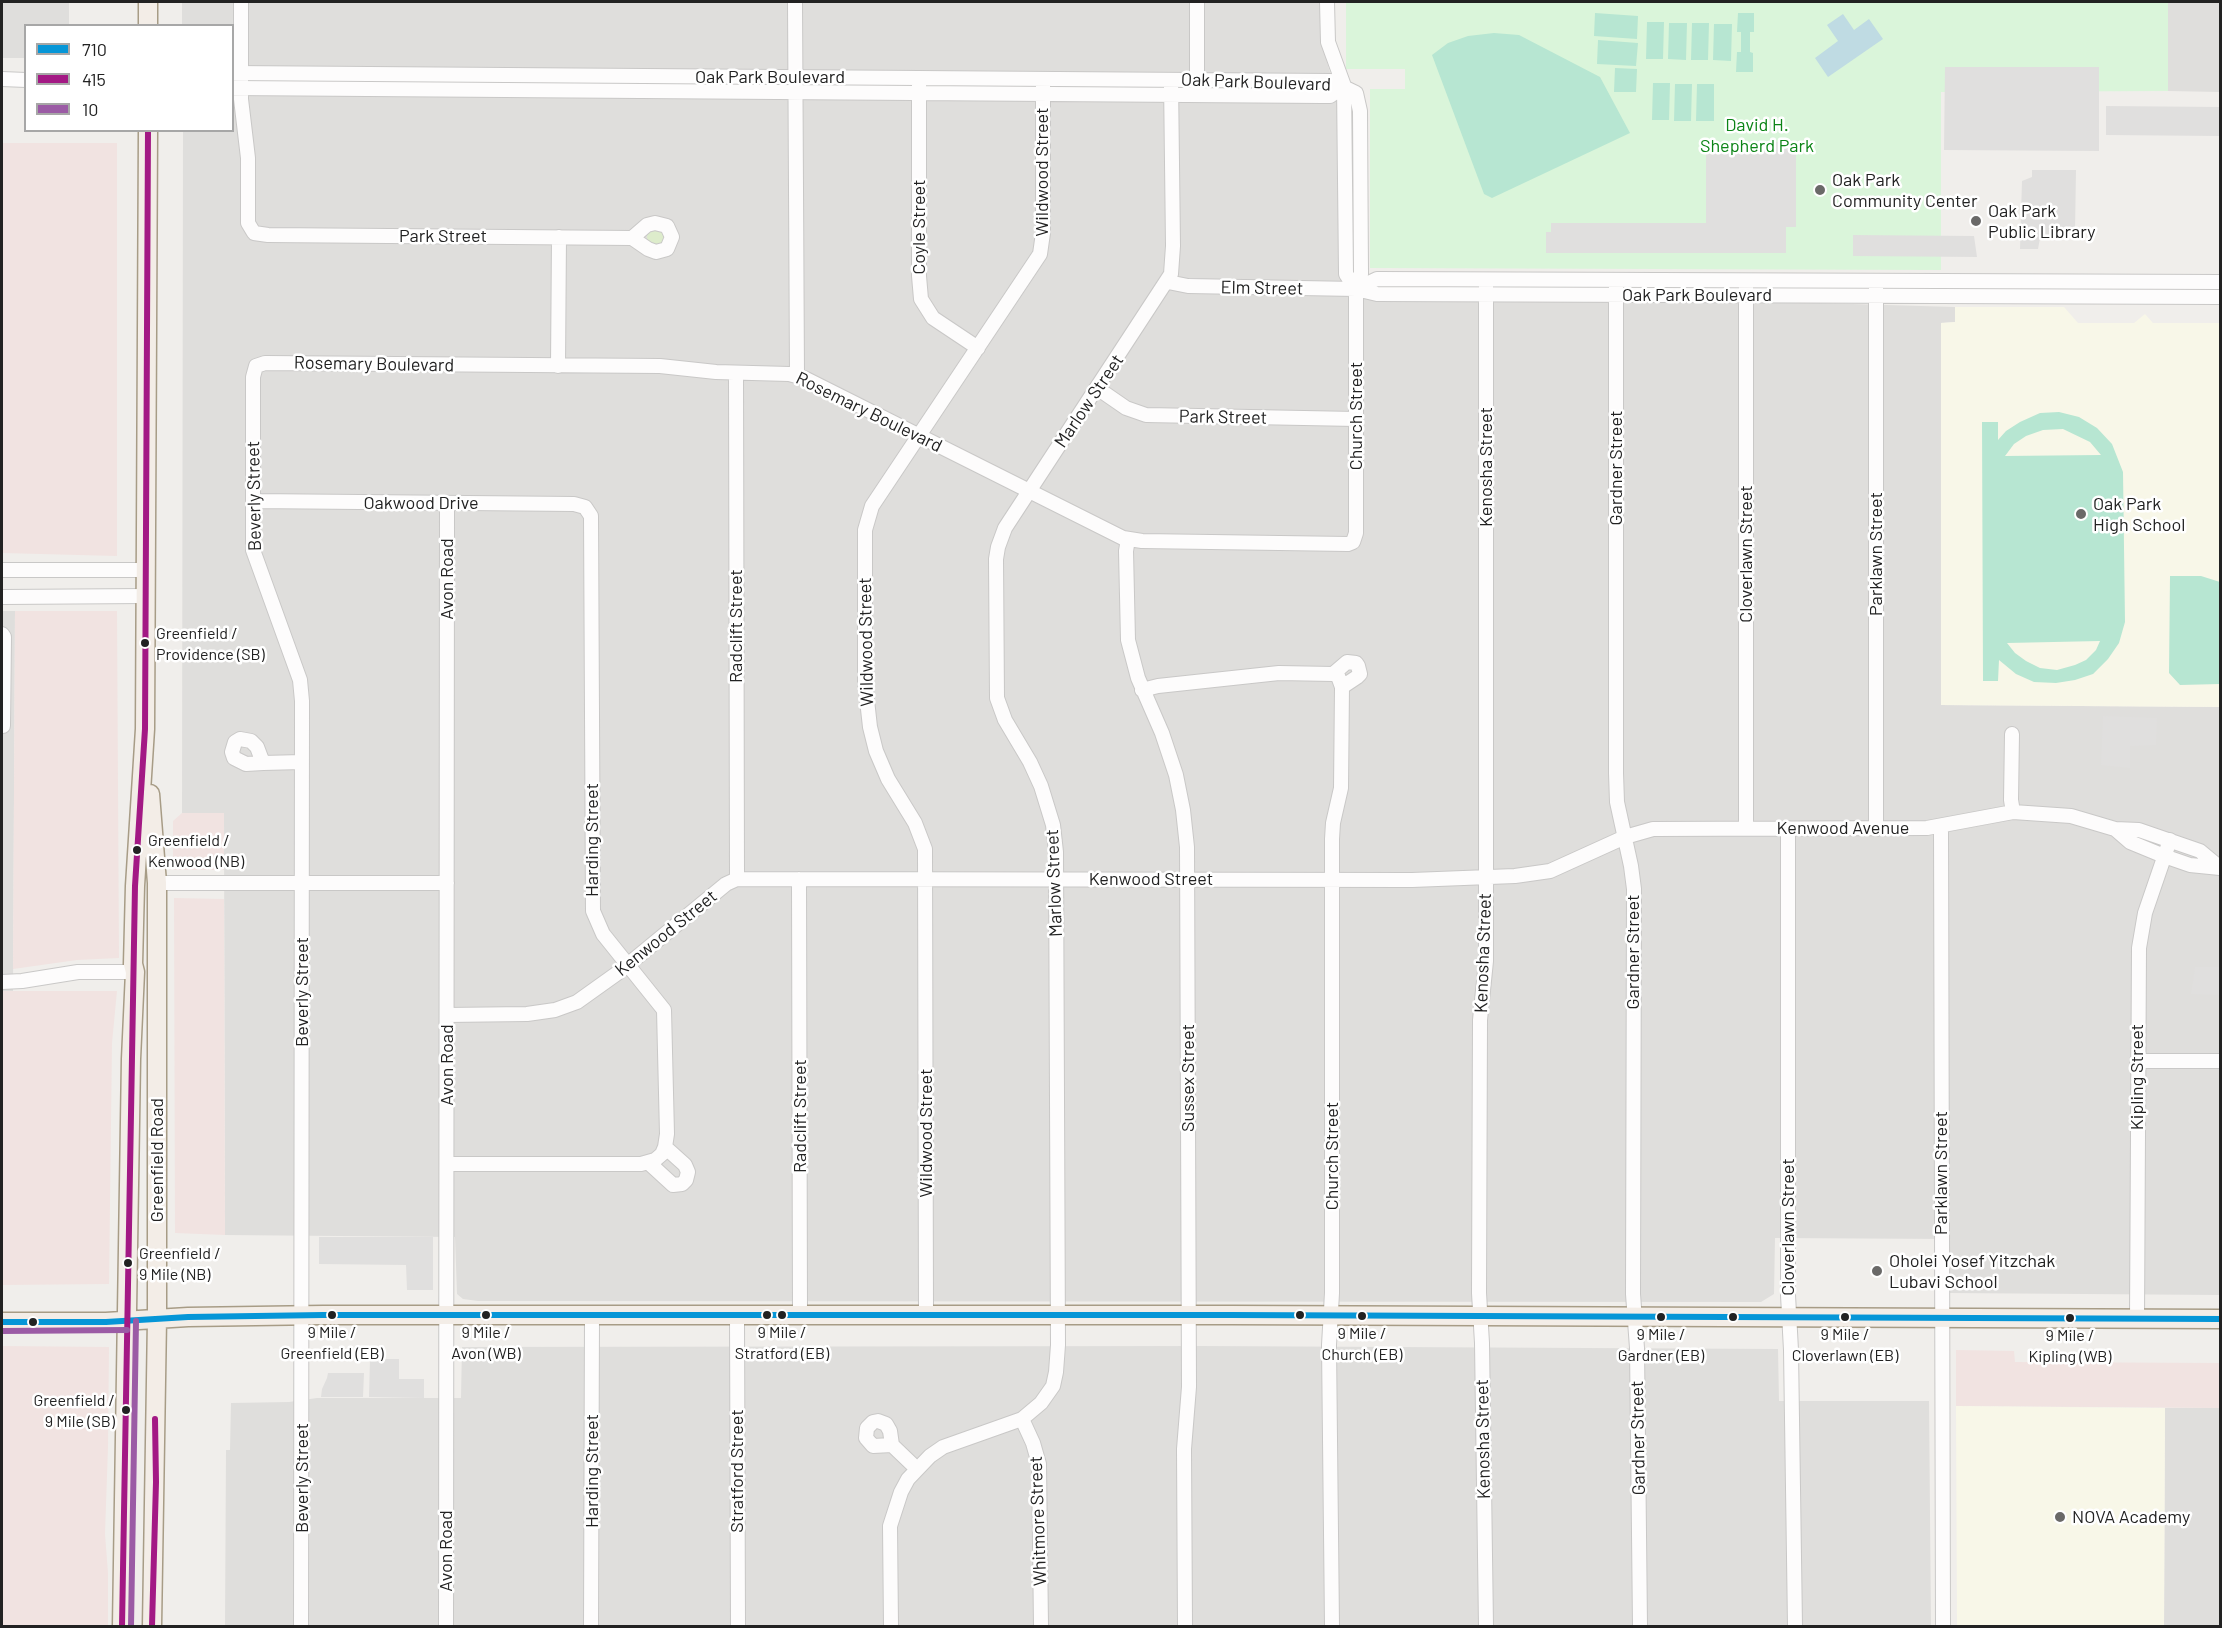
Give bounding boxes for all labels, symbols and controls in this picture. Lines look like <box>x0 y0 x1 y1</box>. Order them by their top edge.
legend <box>24 24 234 132</box>
text: 710 <box>82 38 107 60</box>
street label: Oak Park Boulevard <box>695 66 845 88</box>
text: 415 <box>82 68 106 90</box>
street label: Oak Park Boulevard <box>1181 69 1331 95</box>
text: 10 <box>82 98 98 120</box>
street label: Wildwood Street <box>1031 107 1053 237</box>
park label: David H. Shepherd Park <box>1700 114 1814 156</box>
place label: Oak Park Community Center <box>1832 169 1978 212</box>
street label: Coyle Street <box>908 179 930 275</box>
marker: Oak Park Community Center <box>1813 183 1827 197</box>
place label: Oak Park Public Library <box>1988 200 2096 242</box>
marker: Oak Park Public Library <box>1969 214 1983 228</box>
street label: Park Street <box>399 225 487 247</box>
street label: Elm Street <box>1220 276 1304 300</box>
street label: Oak Park Boulevard <box>1622 284 1772 306</box>
street label: Marlow Street <box>1050 350 1128 452</box>
street label: Rosemary Boulevard <box>294 352 454 376</box>
street label: Church Street <box>1345 362 1367 470</box>
street label: Rosemary Boulevard <box>792 367 946 457</box>
street label: Park Street <box>1179 405 1267 429</box>
street label: Kenosha Street <box>1475 407 1497 527</box>
street label: Gardner Street <box>1605 411 1627 525</box>
street label: Beverly Street <box>242 441 266 551</box>
street label: Cloverlawn Street <box>1735 485 1757 623</box>
street label: Oakwood Drive <box>363 492 479 514</box>
street label: Parklawn Street <box>1865 492 1887 616</box>
place label: Oak Park High School <box>2093 493 2186 536</box>
marker: Oak Park High School <box>2074 507 2088 521</box>
street label: Avon Road <box>436 538 458 620</box>
street label: Radclift Street <box>725 569 747 683</box>
street label: Wildwood Street <box>854 577 878 707</box>
place label: Greenfield / Providence (SB) <box>156 624 265 662</box>
marker: Greenfield / Providence (SB) <box>139 637 151 649</box>
street label: Harding Street <box>581 783 603 897</box>
street label: Kenwood Avenue <box>1777 817 1909 839</box>
street label: Marlow Street <box>1041 829 1067 937</box>
place label: Greenfield / Kenwood (NB) <box>148 831 244 869</box>
marker: Greenfield / Kenwood (NB) <box>131 844 143 856</box>
street label: Kenwood Street <box>1089 868 1213 890</box>
street label: Kenwood Street <box>611 885 721 981</box>
street label: Kenosha Street <box>1470 893 1496 1013</box>
street label: Gardner Street <box>1622 895 1644 1009</box>
street label: Beverly Street <box>291 937 313 1047</box>
street label: Avon Road <box>436 1024 458 1106</box>
street label: Sussex Street <box>1177 1024 1199 1132</box>
street label: Kipling Street <box>2126 1024 2148 1130</box>
street label: Radclift Street <box>789 1059 811 1173</box>
street label: Wildwood Street <box>915 1068 937 1198</box>
street label: Greenfield Road <box>146 1098 168 1222</box>
street label: Church Street <box>1321 1102 1343 1210</box>
street label: Parklawn Street <box>1930 1111 1952 1235</box>
street label: Cloverlawn Street <box>1777 1158 1799 1296</box>
place label: Greenfield / 9 Mile (NB) <box>139 1244 221 1282</box>
place label: Oholei Yosef Yitzchak Lubavi School <box>1889 1250 2055 1292</box>
marker: Greenfield / 9 Mile (NB) <box>122 1257 134 1269</box>
marker: Oholei Yosef Yitzchak Lubavi School <box>1870 1264 1884 1278</box>
marker: 9 Mile / Greenfield (EB) <box>326 1309 338 1321</box>
marker: 9 Mile / Avon (WB) <box>480 1309 492 1321</box>
unlabelled marker <box>761 1309 773 1321</box>
marker: 9 Mile / Stratford (EB) <box>776 1309 788 1321</box>
unlabelled marker <box>1294 1309 1306 1321</box>
marker: 9 Mile / Church (EB) <box>1356 1310 1368 1322</box>
marker: 9 Mile / Gardner (EB) <box>1655 1311 1667 1323</box>
unlabelled marker <box>1727 1311 1739 1323</box>
marker: 9 Mile / Cloverlawn (EB) <box>1839 1311 1851 1323</box>
marker: 9 Mile / Kipling (WB) <box>2064 1312 2076 1324</box>
unlabelled marker <box>27 1316 39 1328</box>
place label: 9 Mile / Greenfield (EB) <box>280 1323 384 1361</box>
place label: 9 Mile / Avon (WB) <box>451 1323 521 1361</box>
place label: 9 Mile / Stratford (EB) <box>735 1323 829 1361</box>
place label: 9 Mile / Church (EB) <box>1322 1324 1402 1362</box>
place label: 9 Mile / Gardner (EB) <box>1618 1325 1704 1363</box>
place label: 9 Mile / Cloverlawn (EB) <box>1792 1325 1898 1363</box>
place label: 9 Mile / Kipling (WB) <box>2028 1326 2112 1364</box>
street label: Kenosha Street <box>1471 1379 1495 1499</box>
street label: Gardner Street <box>1626 1380 1650 1496</box>
place label: Greenfield / 9 Mile (SB) <box>33 1391 115 1429</box>
marker: Greenfield / 9 Mile (SB) <box>120 1404 132 1416</box>
street label: Stratford Street <box>726 1409 748 1533</box>
street label: Harding Street <box>581 1414 603 1528</box>
street label: Beverly Street <box>291 1423 313 1533</box>
street label: Whitmore Street <box>1025 1456 1051 1586</box>
place label: NOVA Academy <box>2072 1506 2190 1528</box>
street label: Avon Road <box>435 1510 457 1592</box>
marker: NOVA Academy <box>2053 1510 2067 1524</box>

